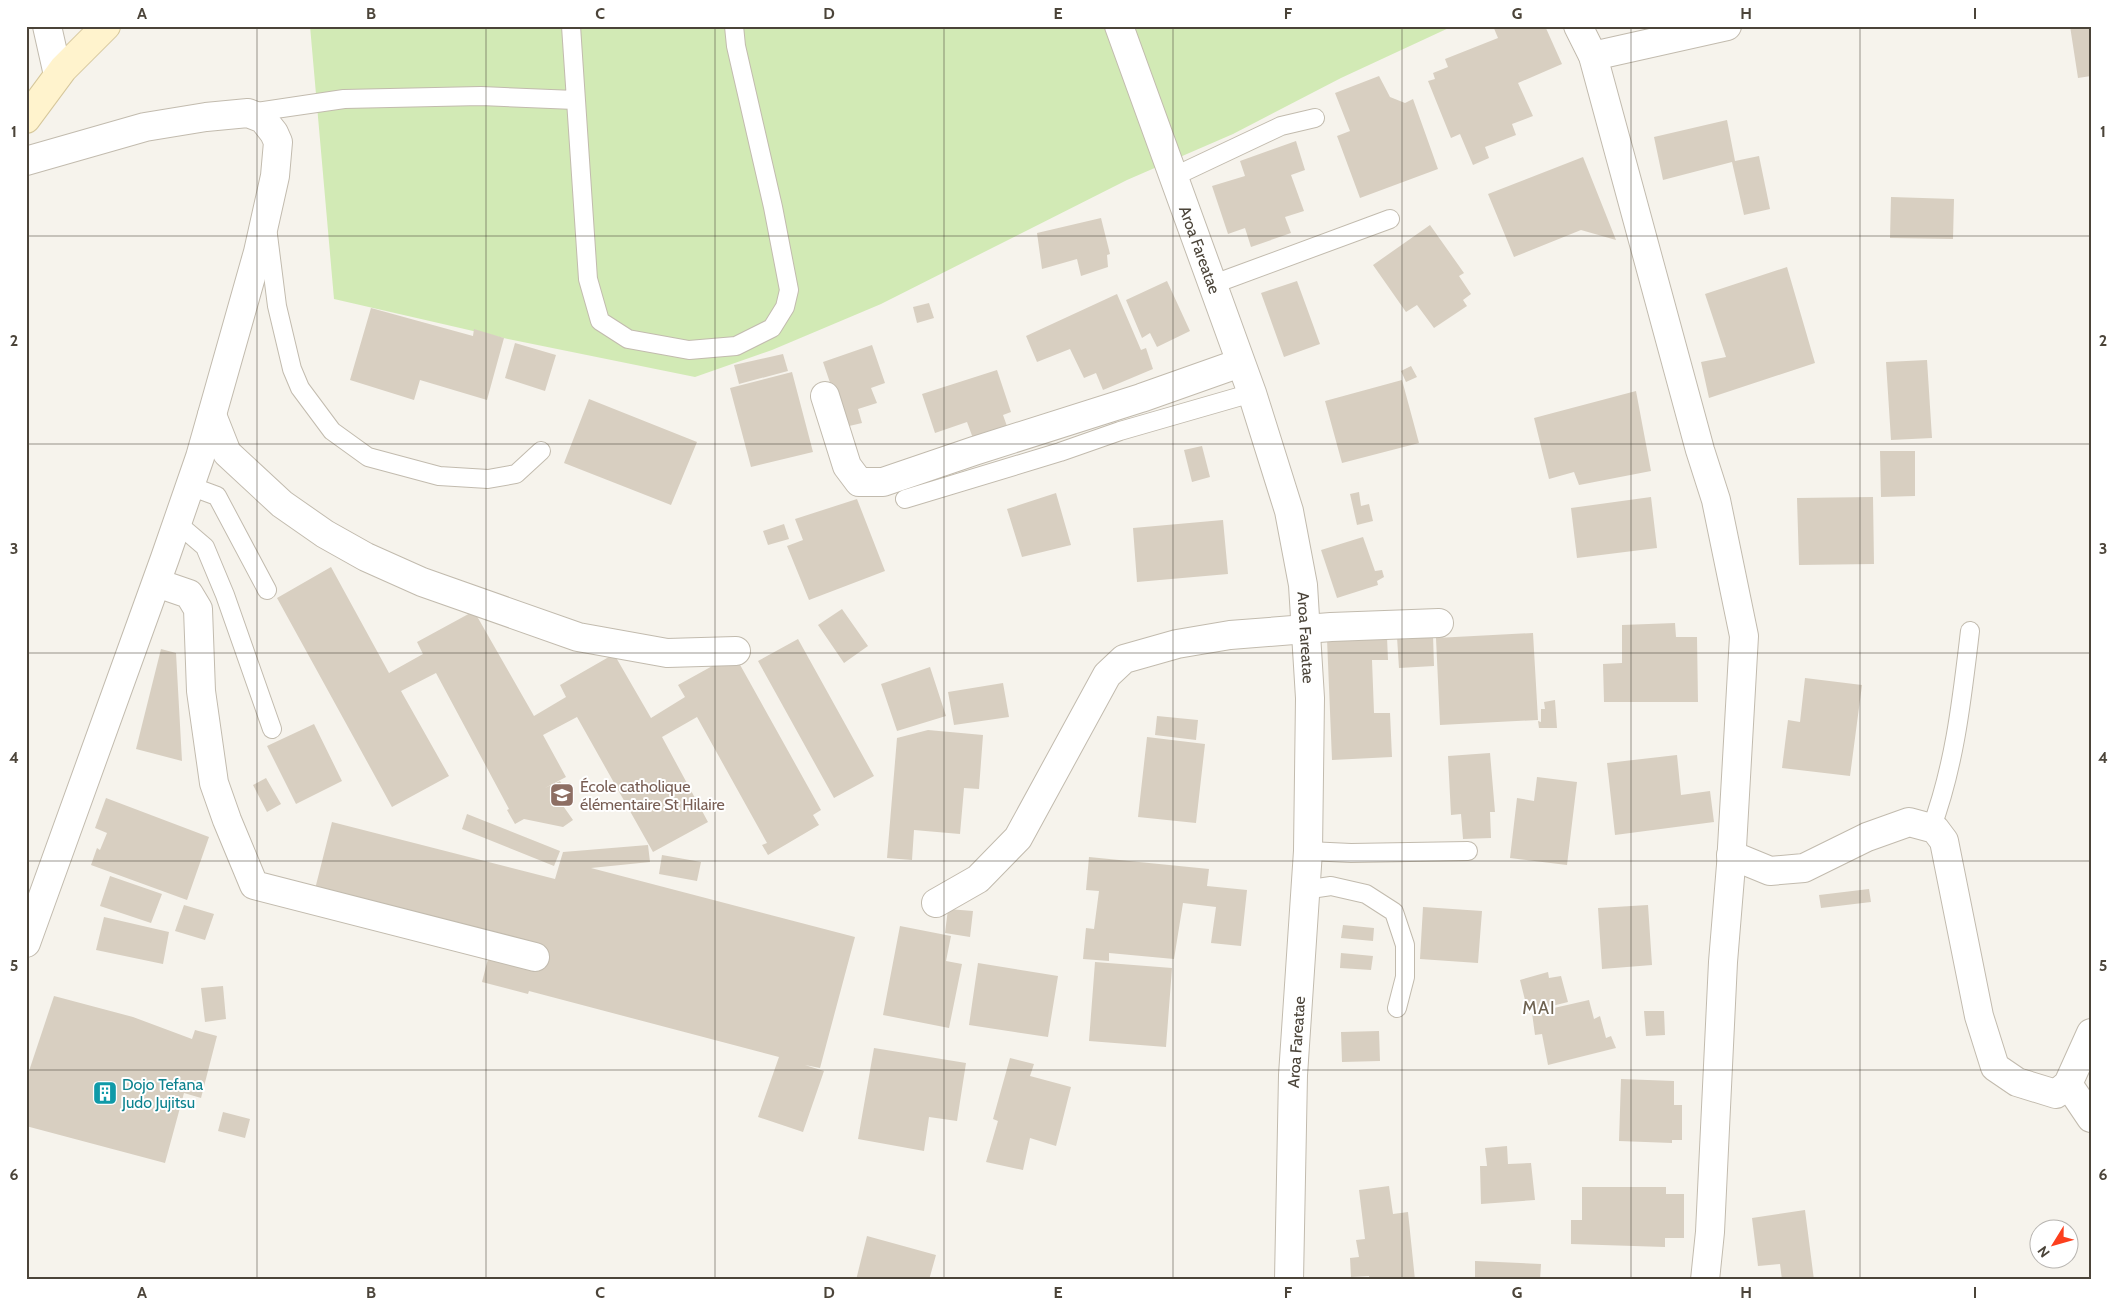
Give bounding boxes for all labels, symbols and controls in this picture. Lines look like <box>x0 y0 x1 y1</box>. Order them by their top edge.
text: A <box>137 4 147 23</box>
text: B <box>366 4 376 23</box>
text: C <box>595 4 605 23</box>
text: D <box>823 4 835 23</box>
text: E <box>1053 4 1063 23</box>
text: F <box>1284 4 1293 23</box>
text: G <box>1512 4 1522 23</box>
text: H <box>1740 4 1752 23</box>
text: I <box>1973 4 1977 23</box>
text: 1 <box>11 122 17 141</box>
text: 1 <box>2100 122 2106 141</box>
street label: Aroa Fareatae <box>1175 204 1224 296</box>
text: 2 <box>10 331 18 350</box>
text: 2 <box>2099 331 2107 350</box>
text: 3 <box>10 539 18 558</box>
text: 3 <box>2099 539 2107 558</box>
street label: Aroa Fareatae <box>1293 591 1318 684</box>
text: 4 <box>9 748 19 767</box>
text: 4 <box>2098 748 2108 767</box>
place label: École catholique élémentaire St Hilaire <box>580 777 725 814</box>
school or university icon: École catholique élémentaire St Hilaire <box>549 782 575 808</box>
text: 5 <box>10 956 18 975</box>
text: 5 <box>2099 956 2107 975</box>
street label: Aroa Fareatae <box>1284 996 1309 1088</box>
district label: MAI <box>1522 997 1556 1019</box>
place label: Dojo Tefana Judo Jujitsu <box>121 1075 203 1112</box>
building icon: Dojo Tefana Judo Jujitsu <box>92 1080 118 1106</box>
text: 6 <box>10 1165 19 1184</box>
text: 6 <box>2099 1165 2108 1184</box>
north arrow <box>2030 1218 2080 1268</box>
text: N <box>2033 1242 2054 1261</box>
text: A <box>137 1283 147 1302</box>
text: B <box>366 1283 376 1302</box>
text: C <box>595 1283 605 1302</box>
text: D <box>823 1283 835 1302</box>
text: E <box>1053 1283 1063 1302</box>
text: F <box>1284 1283 1293 1302</box>
text: G <box>1512 1283 1522 1302</box>
text: H <box>1740 1283 1752 1302</box>
text: I <box>1973 1283 1977 1302</box>

